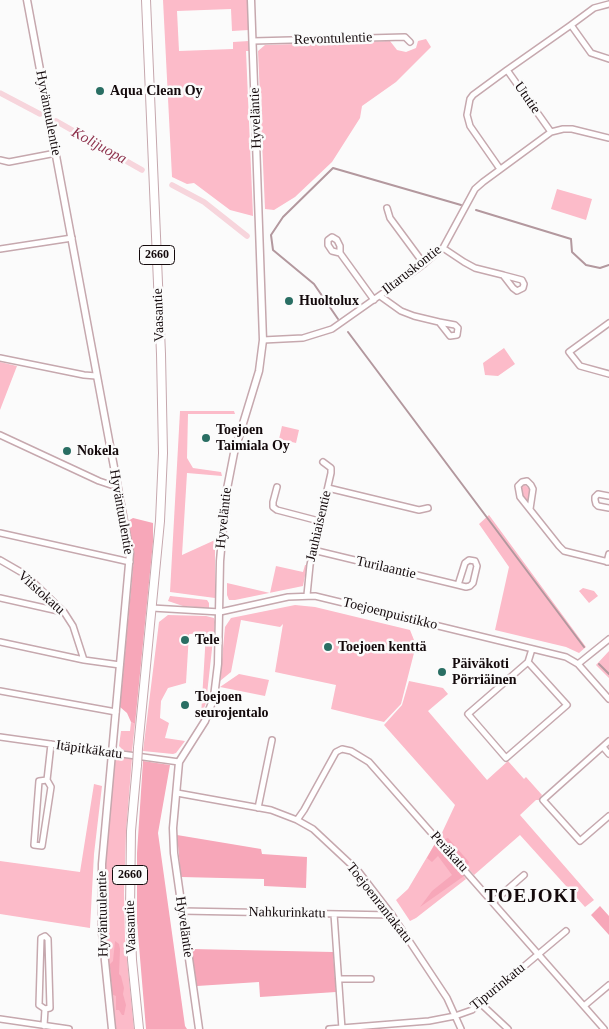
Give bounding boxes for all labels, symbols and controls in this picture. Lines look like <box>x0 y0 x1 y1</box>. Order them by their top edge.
street label: Revontulentie <box>293 29 373 49</box>
street label: Hyväntuulentie <box>32 69 64 157</box>
street label: Ututie <box>510 79 544 117</box>
place label: Aqua Clean Oy <box>110 83 203 99</box>
marker: Aqua Clean Oy <box>94 85 106 97</box>
street label: Hyveläntie <box>247 87 265 149</box>
water label: Kolijuopa <box>68 124 130 168</box>
street label: Iltaruskontie <box>379 242 445 298</box>
road number: 2660 <box>140 246 174 264</box>
street label: Vaasantie <box>150 288 168 342</box>
place label: Huoltolux <box>299 293 359 309</box>
marker: Huoltolux <box>283 295 295 307</box>
place label: Toejoen Taimiala Oy <box>216 422 290 454</box>
marker: Toejoen Taimiala Oy <box>200 432 212 444</box>
place label: Nokela <box>77 443 119 459</box>
marker: Nokela <box>61 445 73 457</box>
street label: Hyväntuulentie <box>105 468 137 556</box>
street label: Hyveläntie <box>212 487 236 549</box>
street label: Jauhiaisentie <box>303 489 335 563</box>
street label: Turilaantie <box>354 553 418 583</box>
street label: Viistokatu <box>14 568 68 618</box>
street label: Toejoenpuistikko <box>341 594 439 634</box>
place label: Tele <box>195 632 219 648</box>
marker: Tele <box>179 634 191 646</box>
place label: Toejoen kenttä <box>338 639 427 655</box>
marker: Toejoen kenttä <box>322 641 334 653</box>
place label: Päiväkoti Pörriäinen <box>452 656 517 689</box>
marker: Päiväkoti Pörriäinen <box>436 666 448 678</box>
place label: Toejoen seurojentalo <box>195 689 269 722</box>
marker: Toejoen seurojentalo <box>179 699 191 711</box>
street label: Itäpitkäkatu <box>55 737 123 763</box>
street label: Peräkatu <box>426 828 472 876</box>
street label: Toejoenrantakatu <box>343 860 415 946</box>
road number: 2660 <box>112 866 148 884</box>
street label: Hyväntuulentie <box>94 871 112 957</box>
district label: TOEJOKI <box>484 886 578 908</box>
street label: Hyveläntie <box>171 895 197 959</box>
street label: Vaasantie <box>122 900 140 954</box>
street label: Nahkurinkatu <box>248 904 326 922</box>
street label: Tipurinkatu <box>467 960 529 1014</box>

